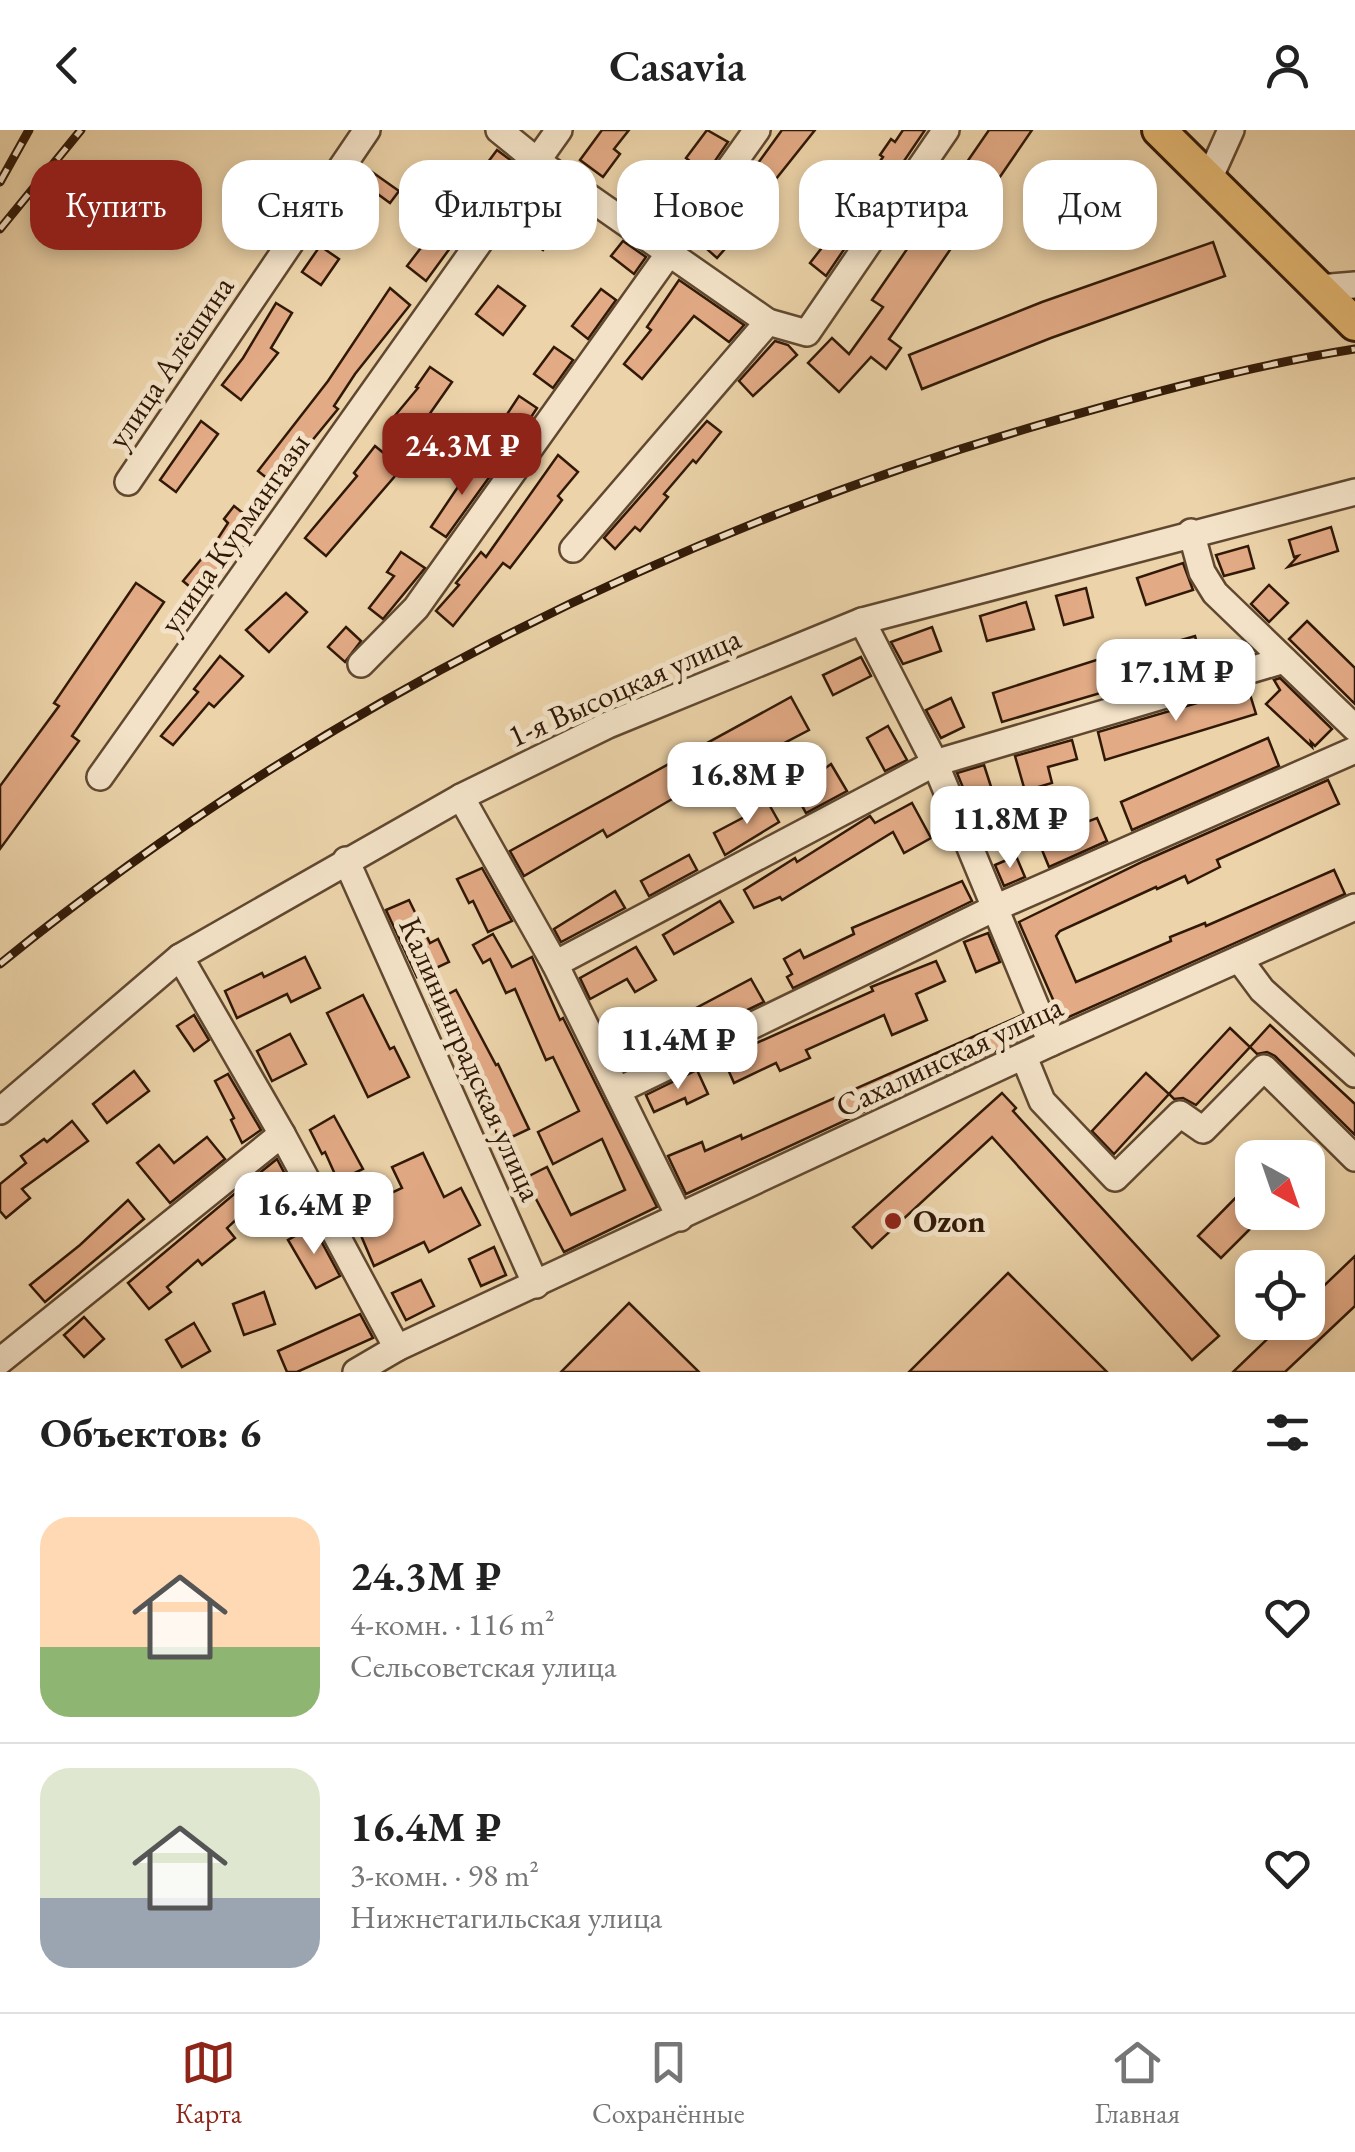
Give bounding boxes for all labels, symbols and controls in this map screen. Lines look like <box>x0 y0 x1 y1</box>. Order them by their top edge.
text: Casavia <box>609 36 746 94</box>
icon: back <box>40 38 95 93</box>
icon: person <box>1260 38 1315 93</box>
chip: Купить <box>30 160 202 250</box>
chip: Снять <box>222 160 379 250</box>
chip: Фильтры <box>399 160 597 250</box>
chip: Новое <box>617 160 779 250</box>
chip: Квартира <box>799 160 1003 250</box>
chip: Дом <box>1023 160 1157 250</box>
street label: улица Алёшина <box>97 267 243 456</box>
pin: 24.3M ₽ <box>370 413 554 498</box>
street label: улица Курмангазы <box>149 424 319 642</box>
text: 24.3M ₽ <box>404 424 520 466</box>
street label: 1-я Высоцкая улица <box>501 617 747 757</box>
pin: 17.1M ₽ <box>1084 639 1268 724</box>
text: 17.1M ₽ <box>1118 650 1234 692</box>
pin: 16.8M ₽ <box>655 742 839 827</box>
text: 16.8M ₽ <box>689 753 805 795</box>
pin: 11.8M ₽ <box>918 786 1102 871</box>
text: 11.8M ₽ <box>952 797 1068 839</box>
street label: Калининградская улица <box>389 910 553 1208</box>
street label: Сахалинская улица <box>829 985 1070 1127</box>
pin: 11.4M ₽ <box>586 1007 770 1092</box>
text: 11.4M ₽ <box>620 1018 736 1060</box>
north arrow <box>1235 1140 1325 1230</box>
map controls <box>1235 1140 1325 1340</box>
pin: 16.4M ₽ <box>222 1172 406 1257</box>
text: 16.4M ₽ <box>256 1183 372 1225</box>
place label: Ozon <box>913 1200 986 1242</box>
marker: Ozon <box>882 1210 904 1232</box>
button: locate <box>1235 1250 1325 1340</box>
text: Объектов: 6 <box>40 1405 261 1460</box>
icon: filters <box>1260 1405 1315 1460</box>
text: 24.3M ₽ <box>350 1548 501 1603</box>
icon: home <box>120 1557 240 1677</box>
icon: heart <box>1260 1590 1315 1645</box>
text: 4-комн. · 116 m² <box>350 1603 555 1645</box>
text: Сельсоветская улица <box>350 1645 616 1687</box>
text: 16.4M ₽ <box>350 1799 501 1854</box>
icon: home <box>120 1808 240 1928</box>
icon: heart <box>1260 1841 1315 1896</box>
text: 3-комн. · 98 m² <box>350 1854 539 1896</box>
text: Нижнетагильская улица <box>350 1896 662 1938</box>
tab: Карта <box>175 2035 242 2131</box>
tab: Сохранённые <box>592 2035 745 2131</box>
tab: Главная <box>1095 2035 1180 2131</box>

